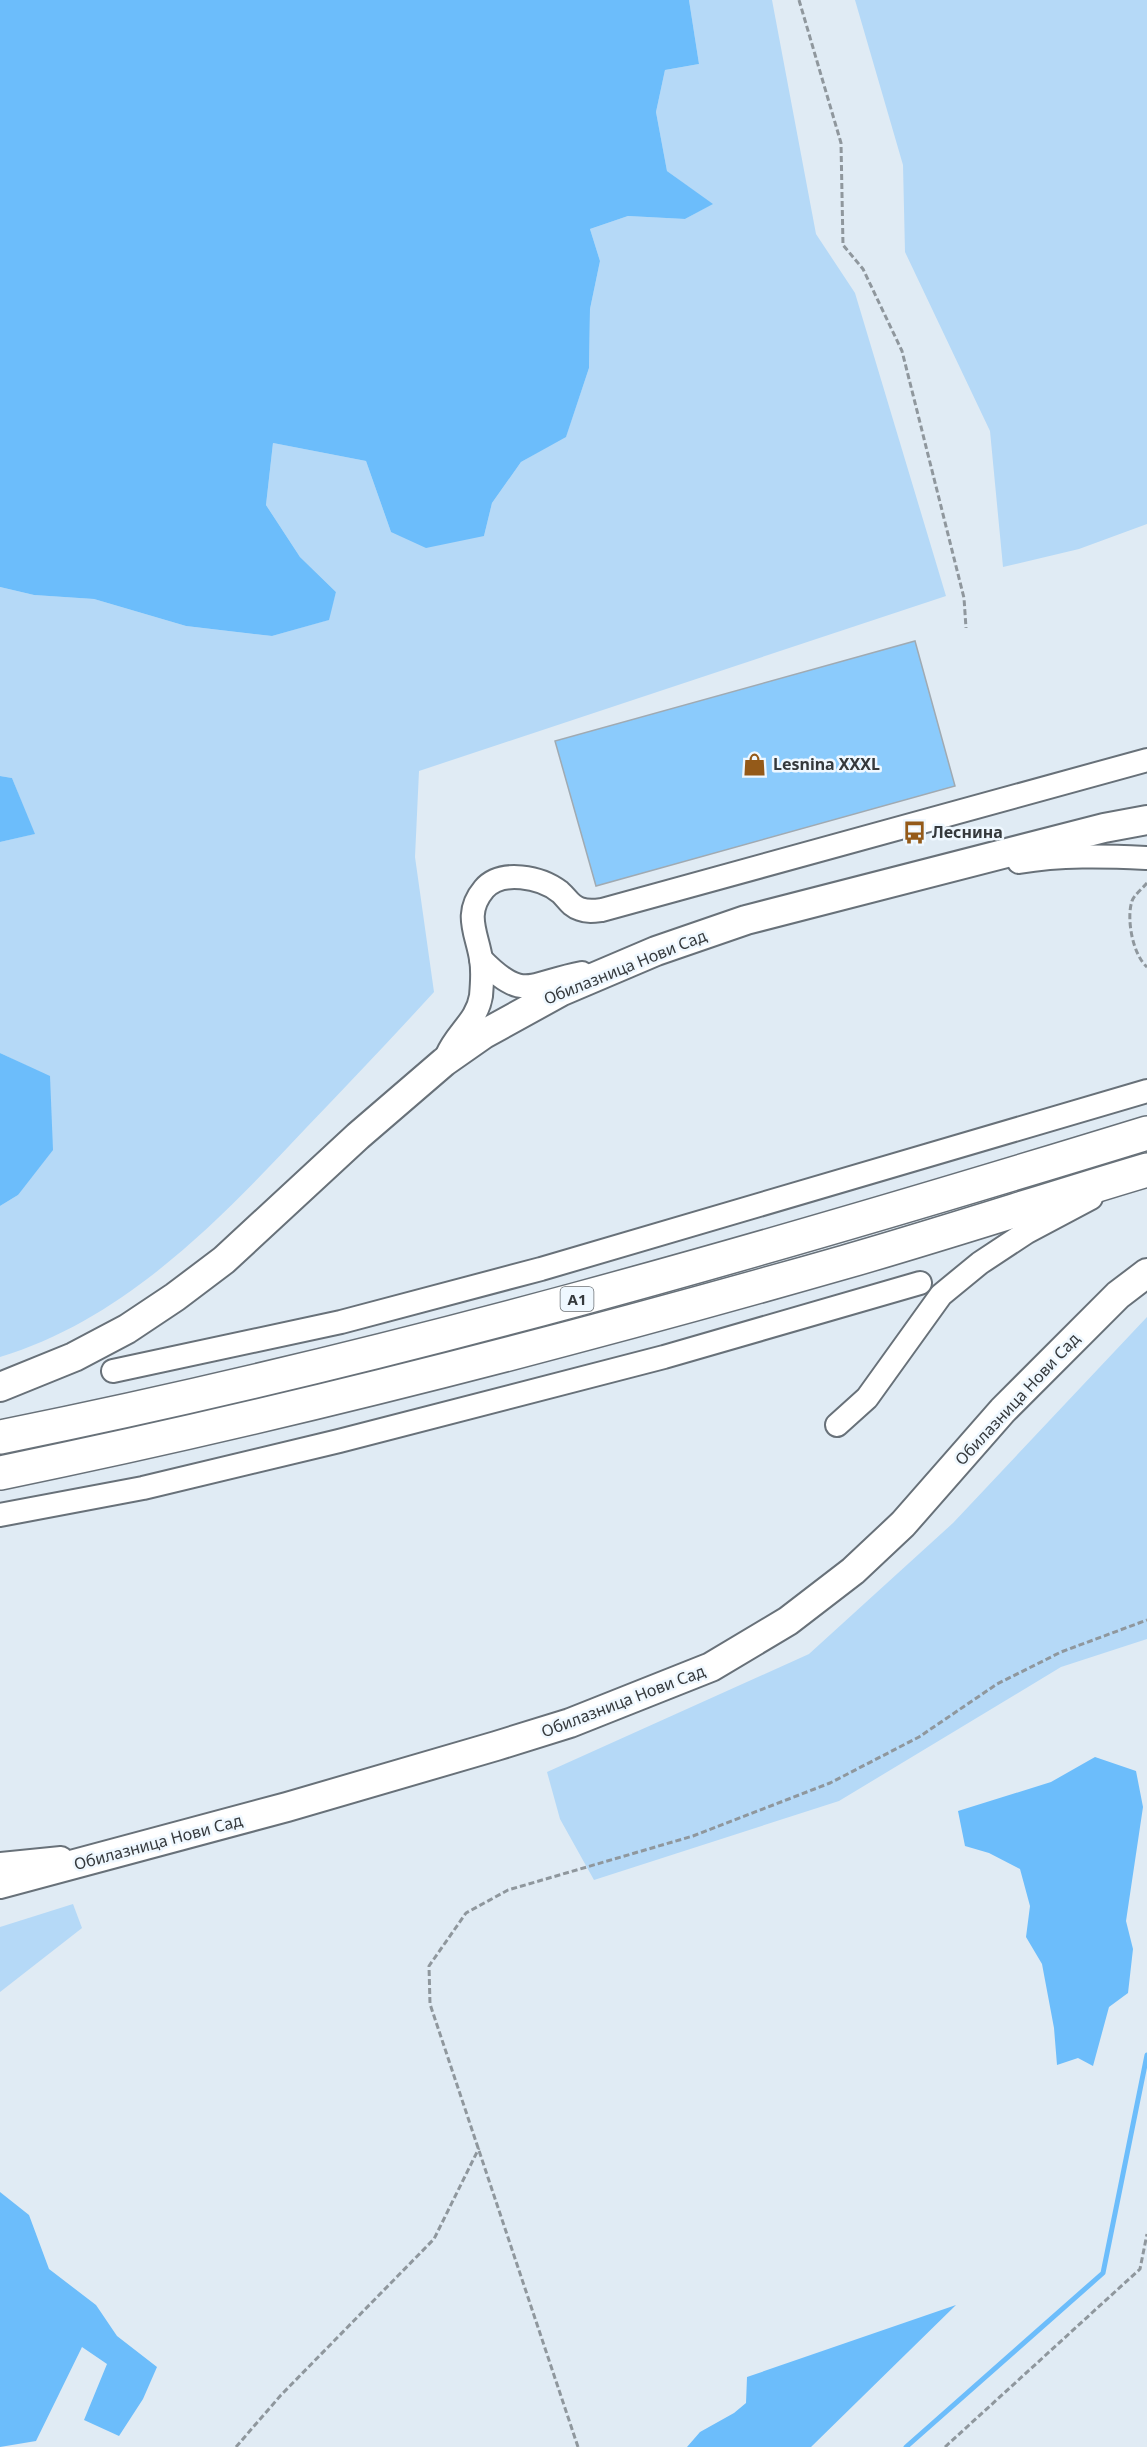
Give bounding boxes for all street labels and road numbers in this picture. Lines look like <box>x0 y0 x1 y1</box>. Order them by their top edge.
street label: Обилазница Нови Сад <box>540 924 710 1010</box>
road number: A1 <box>560 1287 594 1311</box>
street label: Обилазница Нови Сад <box>950 1328 1084 1470</box>
street label: Обилазница Нови Сад <box>538 1659 708 1742</box>
street label: Обилазница Нови Сад <box>71 1809 245 1875</box>

